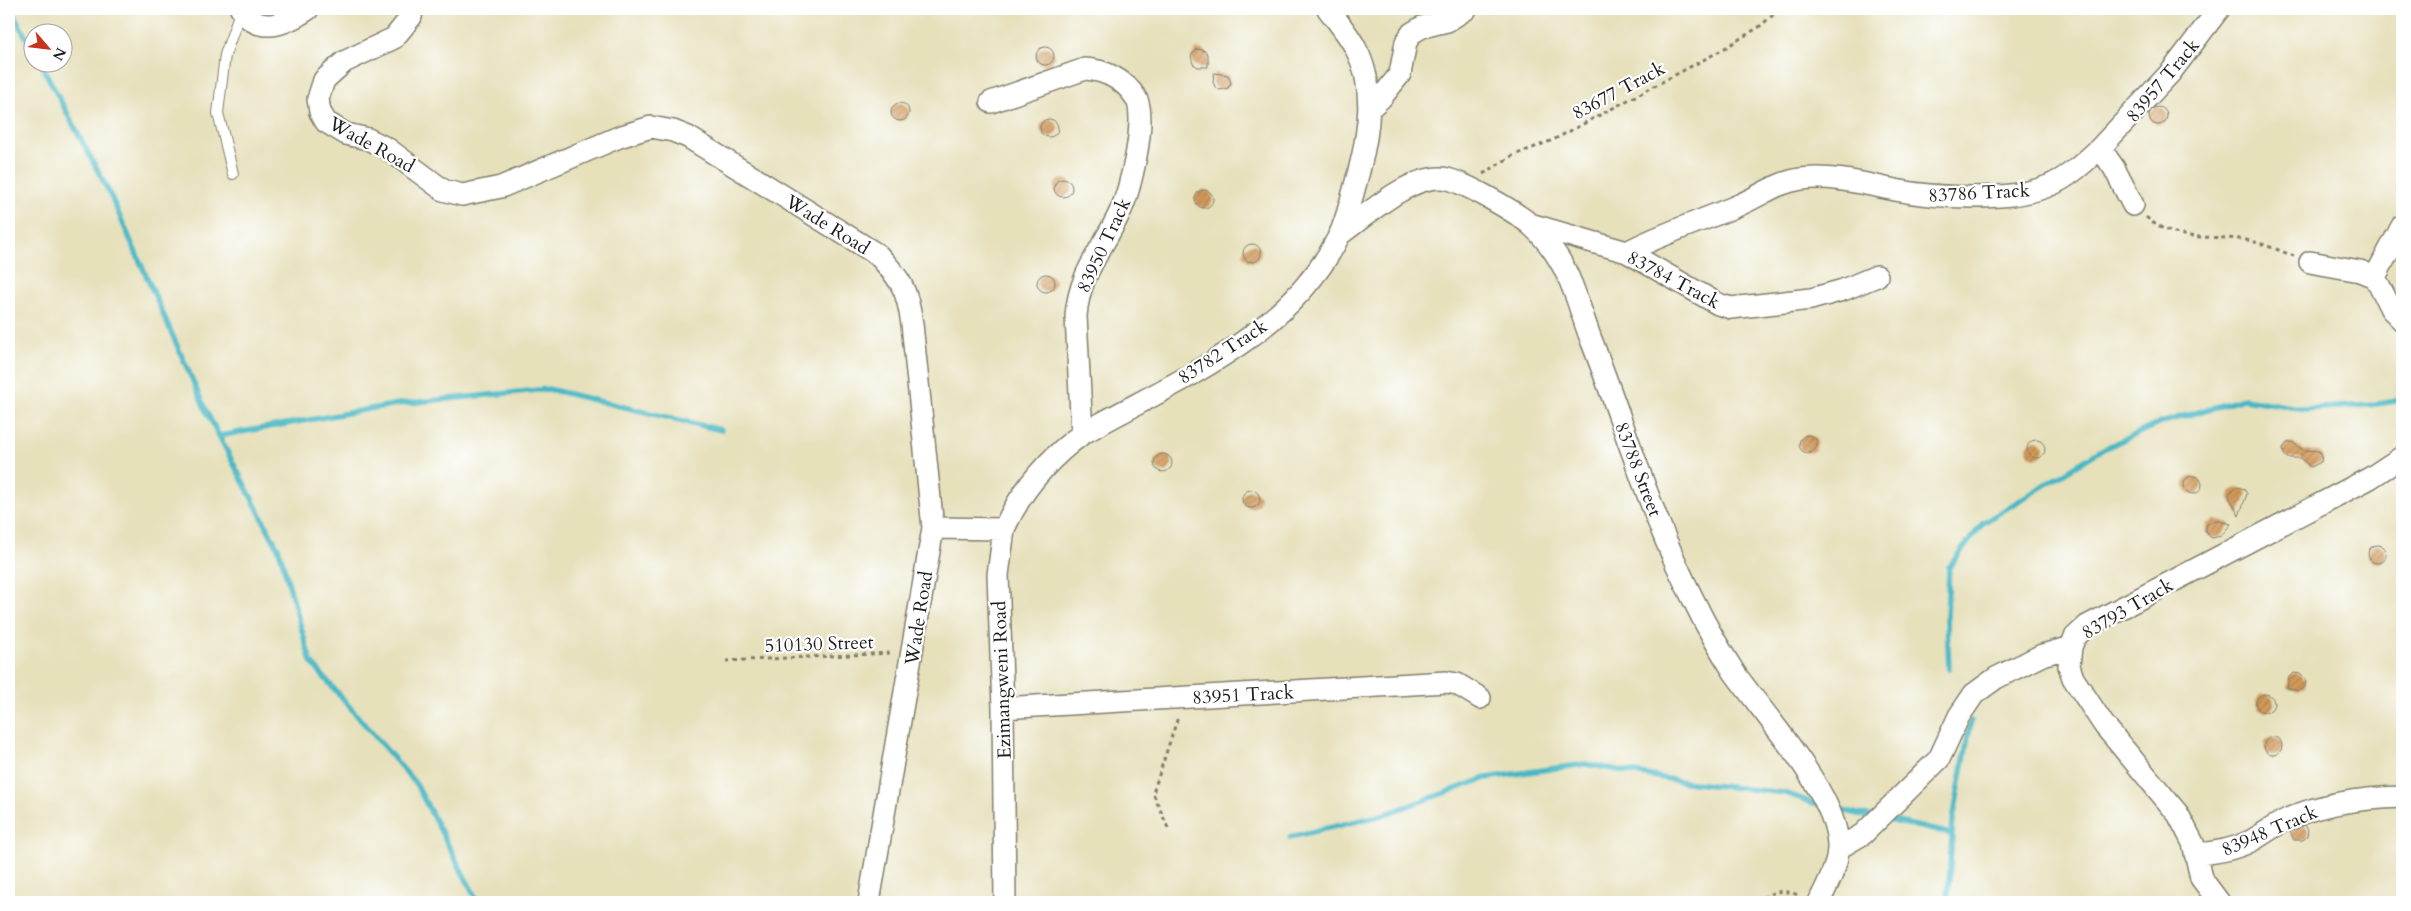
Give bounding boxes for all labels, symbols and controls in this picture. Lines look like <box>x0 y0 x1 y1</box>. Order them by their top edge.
north arrow <box>22 22 72 72</box>
street label: 83957 Track <box>2120 33 2206 128</box>
text: N <box>48 44 70 64</box>
street label: 83677 Track <box>1567 55 1670 126</box>
street label: Wade Road <box>323 110 419 179</box>
street label: 83786 Track <box>1928 177 2031 209</box>
street label: Wade Road <box>780 188 875 261</box>
street label: 83950 Track <box>1071 193 1138 297</box>
street label: 83784 Track <box>1623 245 1725 316</box>
street label: 83782 Track <box>1173 313 1273 390</box>
street label: 83788 Street <box>1608 418 1668 520</box>
street label: Wade Road <box>899 569 939 668</box>
street label: 83793 Track <box>2077 572 2179 646</box>
street label: Ezimangweni Road <box>986 600 1018 759</box>
street label: 510130 Street <box>764 629 874 659</box>
street label: 83951 Track <box>1192 679 1295 711</box>
street label: 83948 Track <box>2218 799 2322 863</box>

